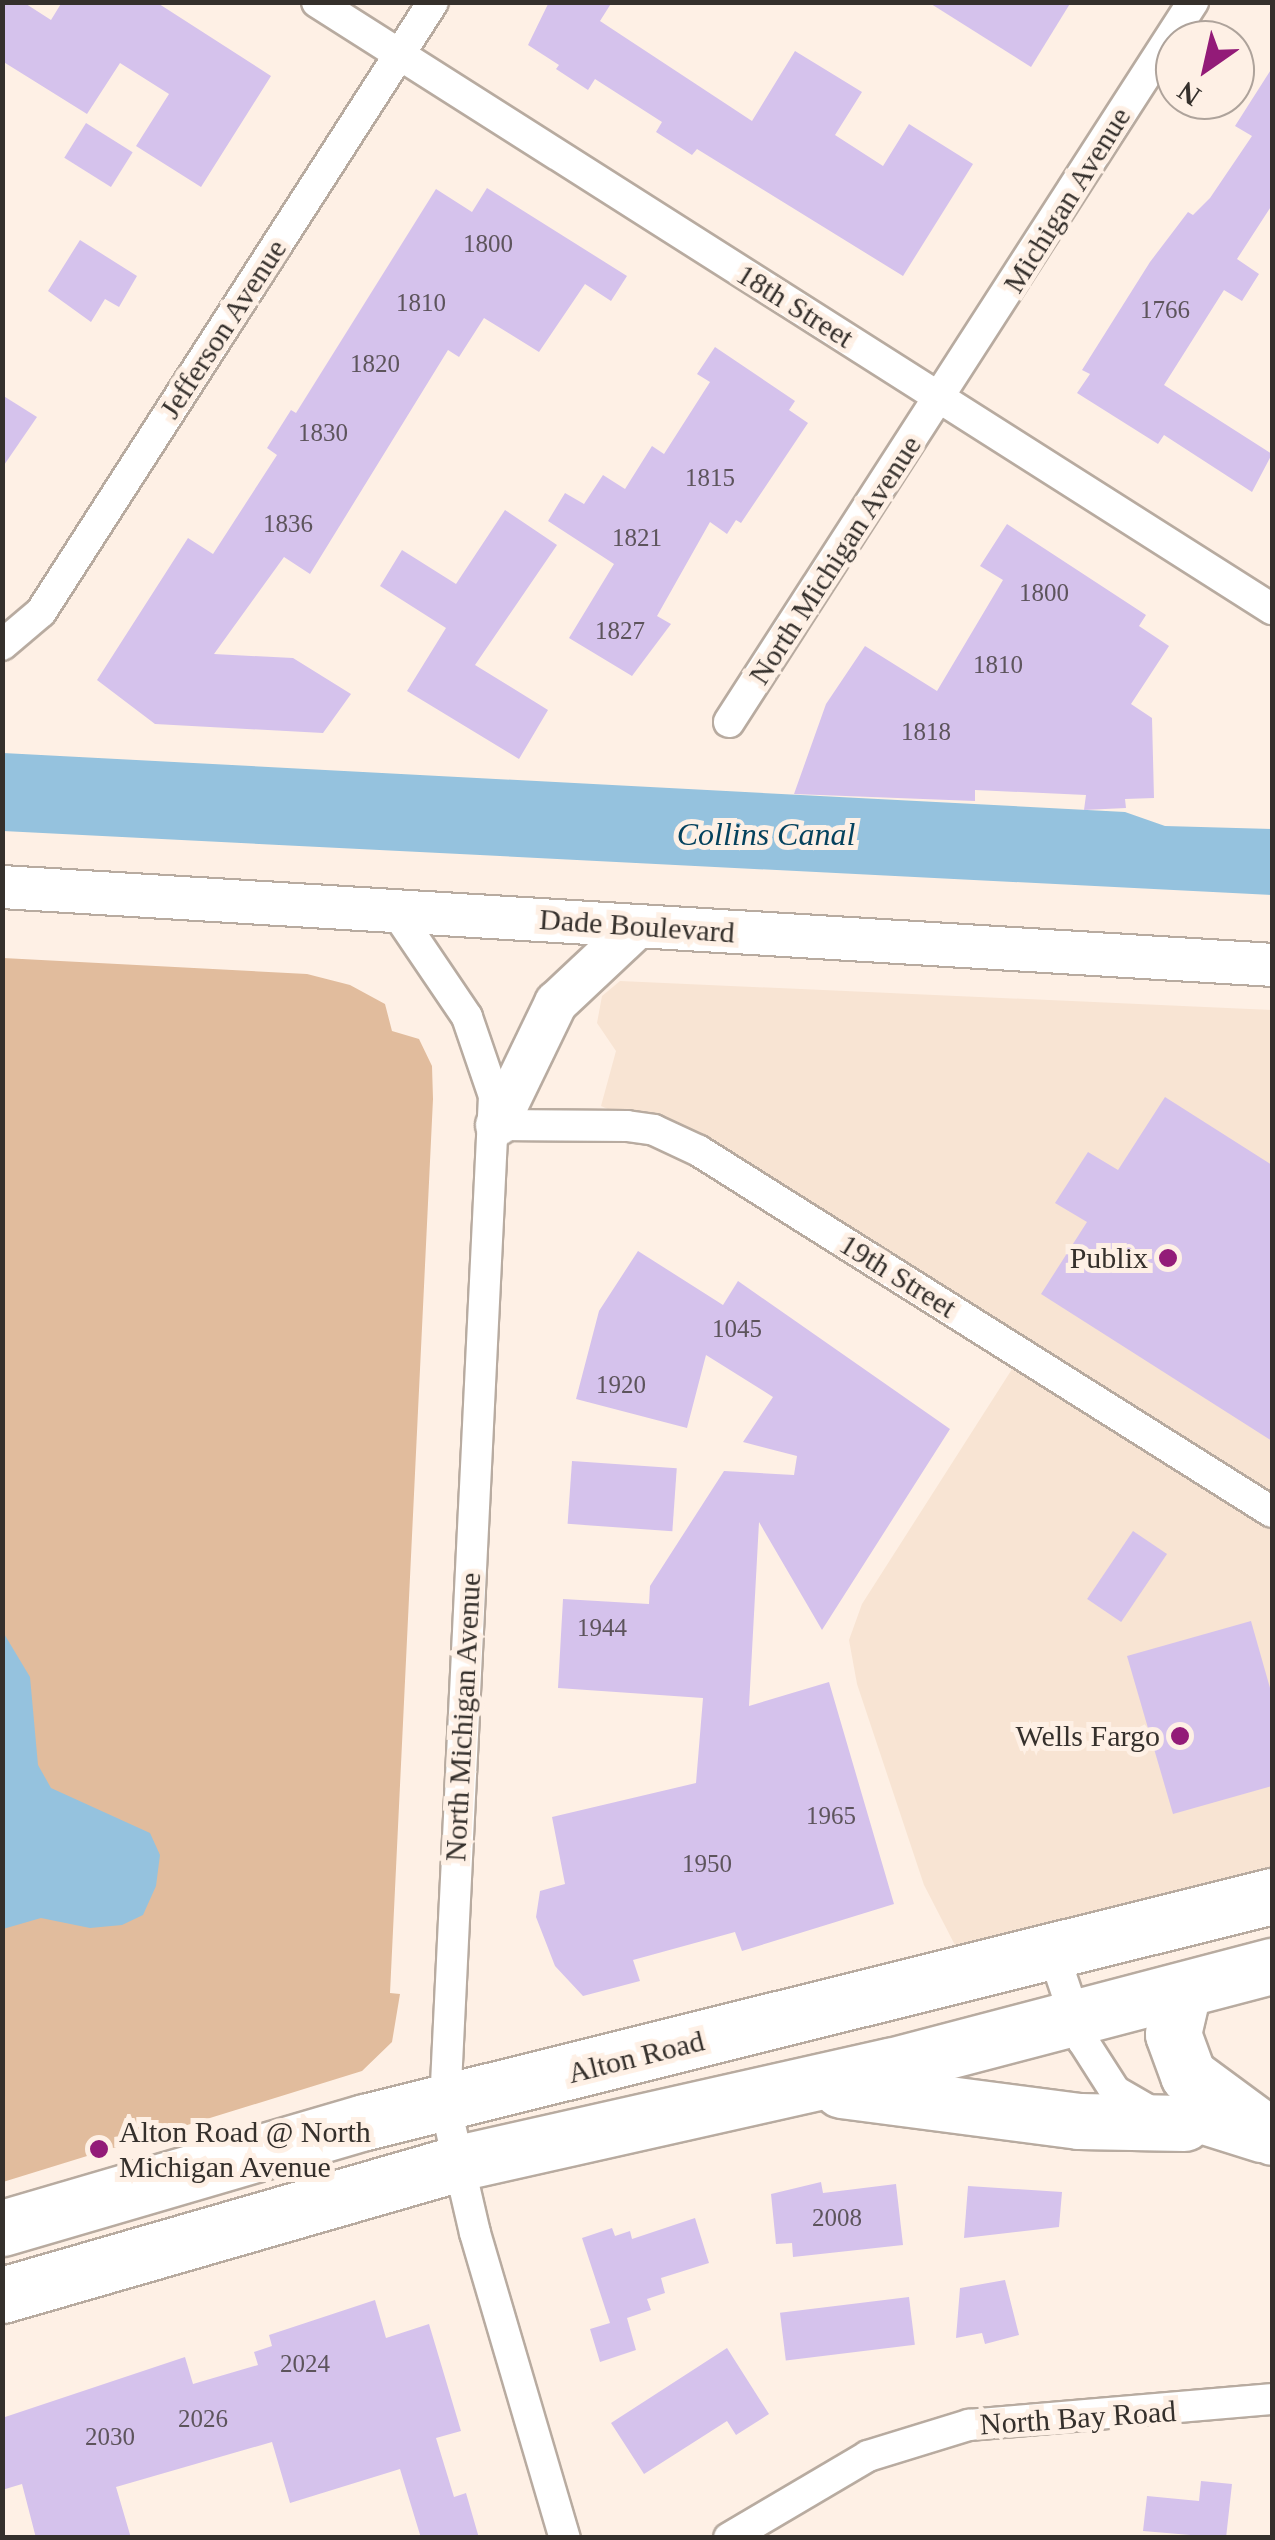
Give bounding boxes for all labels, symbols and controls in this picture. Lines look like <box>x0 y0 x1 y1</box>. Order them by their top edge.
north arrow <box>1155 20 1255 120</box>
text: N <box>1172 75 1206 112</box>
street label: Michigan Avenue <box>995 100 1139 300</box>
house number: 1800 <box>463 229 513 259</box>
street label: Jefferson Avenue <box>151 232 295 426</box>
street label: 18th Street <box>730 256 860 356</box>
house number: 1810 <box>396 288 446 318</box>
house number: 1766 <box>1140 295 1190 325</box>
house number: 1820 <box>350 349 400 379</box>
house number: 1830 <box>298 418 348 448</box>
street label: North Michigan Avenue <box>741 428 929 692</box>
house number: 1815 <box>685 463 735 493</box>
house number: 1836 <box>263 509 313 539</box>
house number: 1821 <box>612 523 662 553</box>
house number: 1800 <box>1019 578 1069 608</box>
house number: 1827 <box>595 616 645 646</box>
house number: 1810 <box>973 650 1023 680</box>
house number: 1818 <box>901 717 951 747</box>
water label: Collins Canal <box>677 815 855 853</box>
street label: Dade Boulevard <box>538 901 736 951</box>
street label: 19th Street <box>833 1226 963 1326</box>
place label: Publix <box>1070 1240 1148 1276</box>
marker: Publix <box>1157 1247 1179 1269</box>
house number: 1045 <box>712 1314 762 1344</box>
house number: 1920 <box>596 1370 646 1400</box>
street label: North Michigan Avenue <box>437 1571 489 1863</box>
house number: 1944 <box>577 1613 627 1643</box>
place label: Wells Fargo <box>1015 1718 1160 1754</box>
marker: Wells Fargo <box>1169 1725 1191 1747</box>
house number: 1965 <box>806 1801 856 1831</box>
house number: 1950 <box>682 1849 732 1879</box>
street label: Alton Road <box>564 2023 708 2091</box>
place label: Alton Road @ North Michigan Avenue <box>119 2114 371 2184</box>
marker: Alton Road @ North Michigan Avenue <box>88 2138 110 2160</box>
house number: 2008 <box>812 2203 862 2233</box>
house number: 2024 <box>280 2349 330 2379</box>
street label: North Bay Road <box>979 2393 1177 2443</box>
house number: 2026 <box>178 2404 228 2434</box>
house number: 2030 <box>85 2422 135 2452</box>

